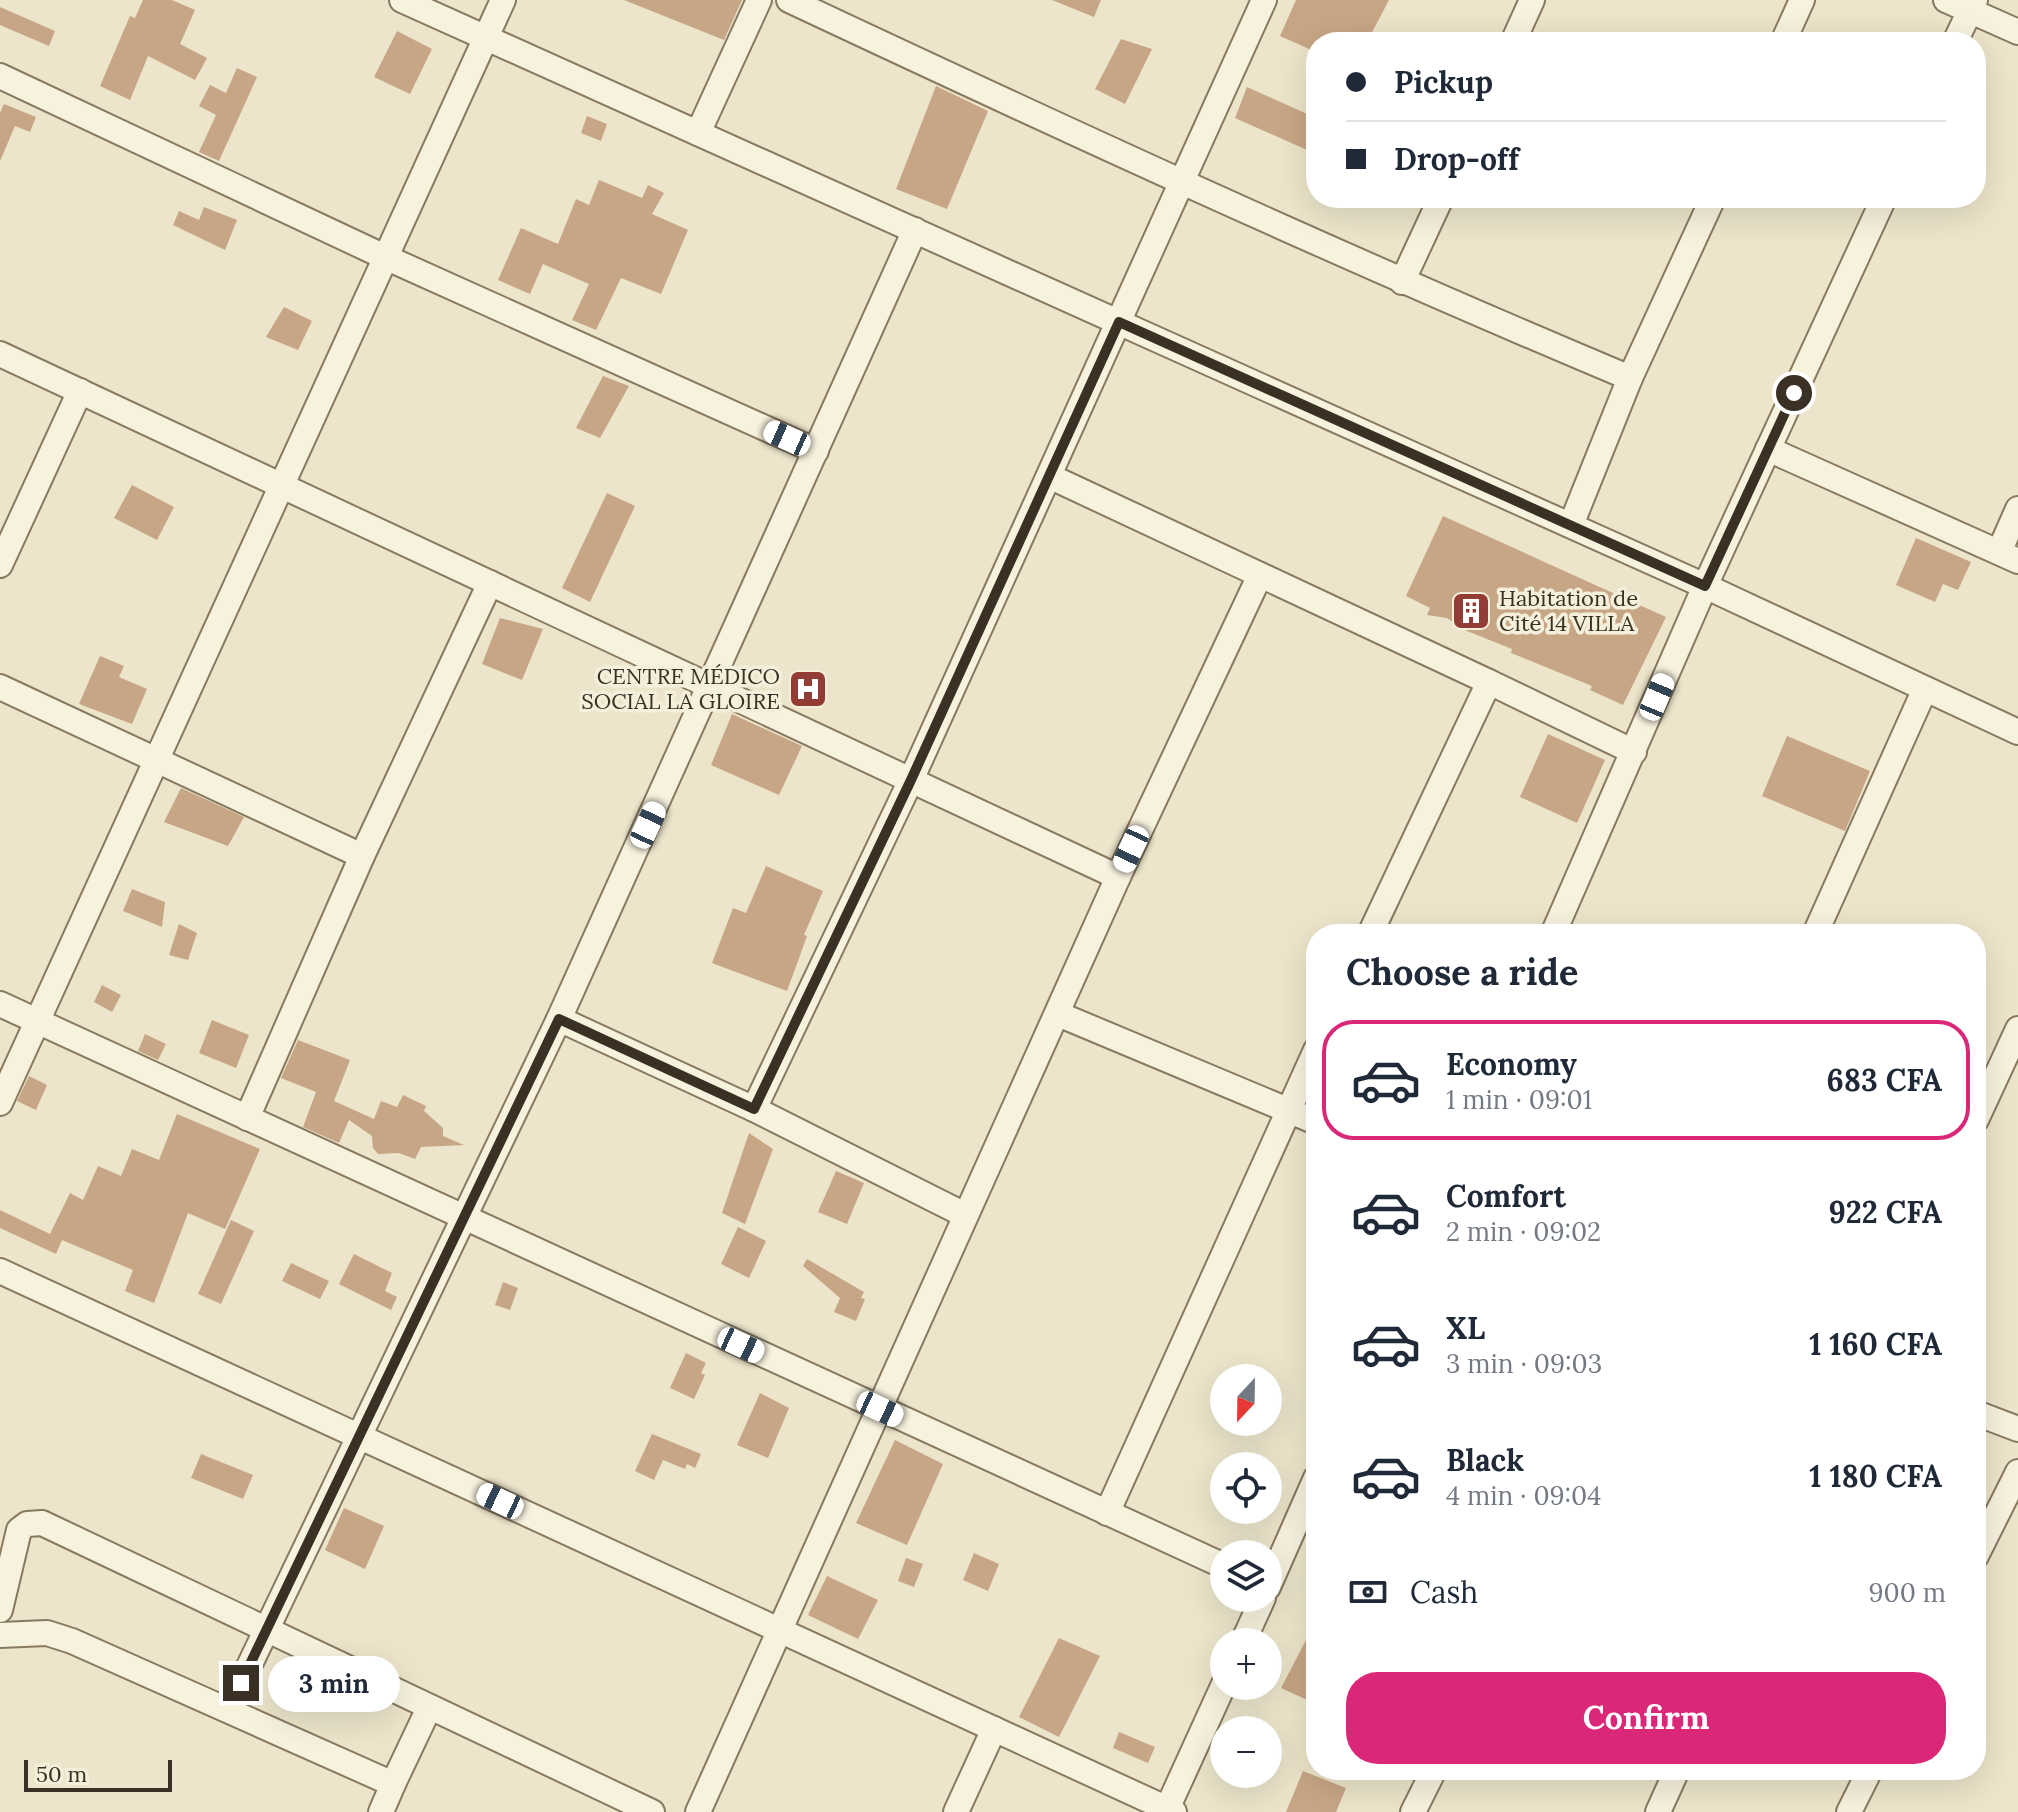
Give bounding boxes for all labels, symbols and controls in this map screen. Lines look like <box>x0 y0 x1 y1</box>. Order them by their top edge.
text: Pickup <box>1394 63 1493 101</box>
text: Drop-off <box>1394 140 1519 178</box>
route start <box>1776 375 1812 411</box>
car <box>760 417 814 459</box>
place label: Habitation de Cité 14 VILLA <box>1499 584 1638 637</box>
building icon: Habitation de Cité 14 VILLA <box>1450 590 1492 632</box>
place label: CENTRE MÉDICO SOCIAL LA GLOIRE <box>581 662 780 715</box>
hospital icon: CENTRE MÉDICO SOCIAL LA GLOIRE <box>787 668 829 710</box>
car <box>1637 670 1677 724</box>
car <box>627 798 669 852</box>
car <box>1110 822 1152 876</box>
text: Choose a ride <box>1346 949 1578 995</box>
icon: car <box>1350 1044 1422 1116</box>
text: Economy <box>1446 1045 1577 1083</box>
text: 683 CFA <box>1827 1061 1942 1099</box>
text: 1 min · 09:01 <box>1446 1083 1592 1116</box>
icon: car <box>1350 1176 1422 1248</box>
text: Comfort <box>1446 1177 1566 1215</box>
text: 922 CFA <box>1829 1193 1942 1231</box>
text: 2 min · 09:02 <box>1446 1215 1601 1248</box>
icon: car <box>1350 1308 1422 1380</box>
text: XL <box>1446 1309 1485 1347</box>
car <box>714 1324 768 1366</box>
text: 1 160 CFA <box>1809 1325 1942 1363</box>
text: 3 min · 09:03 <box>1446 1347 1602 1380</box>
north arrow <box>1210 1364 1282 1436</box>
map controls <box>1210 1364 1282 1788</box>
car <box>853 1388 907 1430</box>
icon: car <box>1350 1440 1422 1512</box>
text: Black <box>1446 1441 1524 1479</box>
button: locate <box>1210 1452 1282 1524</box>
text: 1 180 CFA <box>1809 1457 1942 1495</box>
text: 4 min · 09:04 <box>1446 1479 1601 1512</box>
car <box>473 1480 527 1522</box>
button: layers <box>1210 1540 1282 1612</box>
icon: cash <box>1346 1570 1390 1614</box>
text: Cash <box>1410 1573 1478 1611</box>
text: 900 m <box>1869 1576 1946 1609</box>
button: + <box>1210 1628 1282 1700</box>
callout: 3 min <box>269 1655 401 1711</box>
route end <box>223 1665 259 1701</box>
text: 3 min <box>299 1667 369 1700</box>
button: Confirm <box>1346 1672 1946 1764</box>
button: − <box>1210 1716 1282 1788</box>
scale bar <box>24 1756 172 1792</box>
text: 50 m <box>36 1760 87 1788</box>

